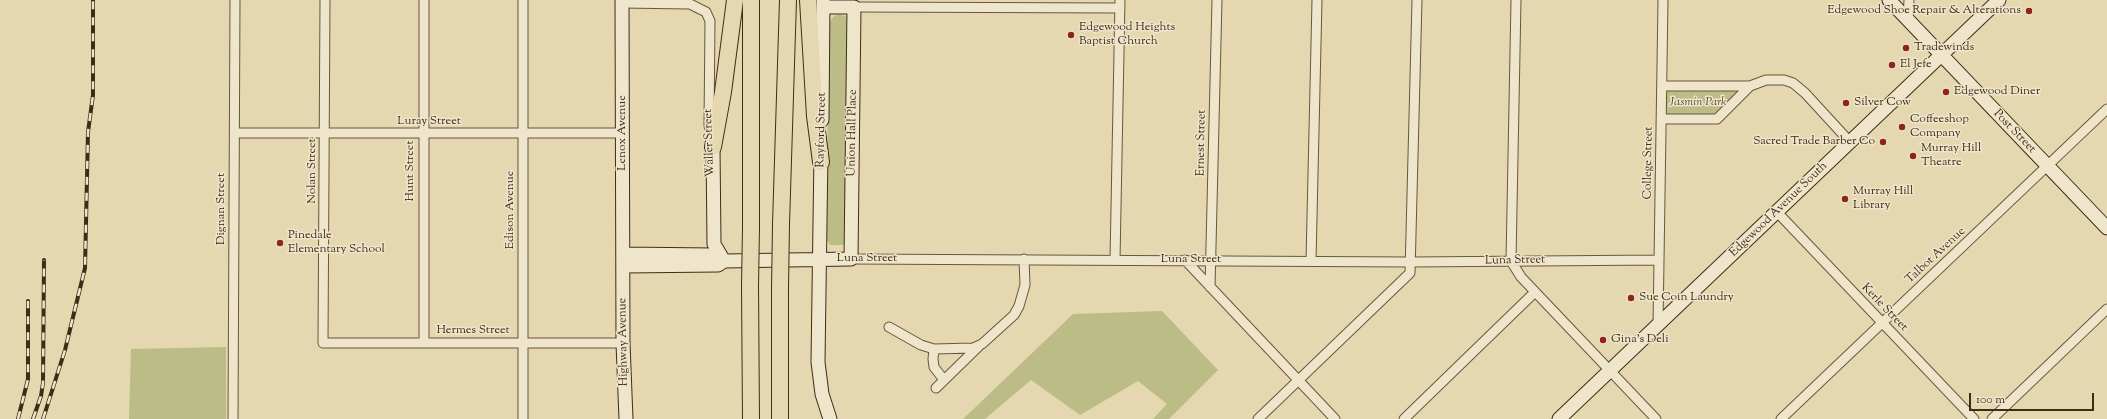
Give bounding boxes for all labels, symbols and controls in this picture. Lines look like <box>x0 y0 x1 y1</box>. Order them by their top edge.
place label: Edgewood Shoe Repair & Alterations <box>1827 4 2021 18</box>
marker: Edgewood Shoe Repair & Alterations <box>2024 6 2034 16</box>
place label: Edgewood Heights Baptist Church <box>1079 21 1175 49</box>
marker: Edgewood Heights Baptist Church <box>1066 30 1076 40</box>
place label: Tradewinds <box>1914 41 1974 55</box>
marker: Tradewinds <box>1901 43 1911 53</box>
place label: El Jefe <box>1900 58 1932 72</box>
marker: El Jefe <box>1887 60 1897 70</box>
place label: Edgewood Diner <box>1954 85 2040 99</box>
marker: Edgewood Diner <box>1941 87 1951 97</box>
street label: Union Hall Place <box>845 89 861 177</box>
street label: Rayford Street <box>814 92 830 168</box>
street label: Lenox Avenue <box>616 95 630 171</box>
park label: Jasmin Park <box>1670 96 1726 110</box>
place label: Silver Cow <box>1854 96 1911 110</box>
marker: Silver Cow <box>1841 98 1851 108</box>
street label: Post Street <box>1990 107 2038 157</box>
street label: Waller Street <box>702 109 718 177</box>
street label: Ernest Street <box>1194 110 1210 176</box>
place label: Coffeeshop Company <box>1910 113 1969 141</box>
street label: Luray Street <box>397 115 461 129</box>
marker: Coffeeshop Company <box>1897 122 1907 132</box>
street label: College Street <box>1641 126 1657 200</box>
place label: Sacred Trade Barber Co <box>1753 135 1875 149</box>
marker: Sacred Trade Barber Co <box>1878 137 1888 147</box>
street label: Nolan Street <box>306 138 320 204</box>
street label: Hunt Street <box>404 140 418 202</box>
place label: Murray Hill Theatre <box>1921 142 1981 170</box>
marker: Murray Hill Theatre <box>1908 151 1918 161</box>
street label: Edgewood Avenue South <box>1727 159 1831 261</box>
street label: Edison Avenue <box>504 171 518 249</box>
street label: Dignan Street <box>215 173 229 245</box>
place label: Murray Hill Library <box>1853 185 1913 213</box>
marker: Murray Hill Library <box>1840 194 1850 204</box>
street label: Talbot Avenue <box>1903 225 1969 287</box>
place label: Pinedale Elementary School <box>288 229 385 257</box>
marker: Pinedale Elementary School <box>275 238 285 248</box>
street label: Luna Street <box>837 252 897 266</box>
street label: Luna Street <box>1161 253 1221 267</box>
street label: Luna Street <box>1485 253 1545 269</box>
street label: Kerle Street <box>1858 281 1910 335</box>
place label: Sue Coin Laundry <box>1639 291 1734 305</box>
marker: Sue Coin Laundry <box>1626 293 1636 303</box>
street label: Highway Avenue <box>616 298 632 386</box>
street label: Hermes Street <box>436 324 510 338</box>
place label: Gina's Deli <box>1611 333 1669 347</box>
marker: Gina's Deli <box>1598 335 1608 345</box>
scale bar <box>1971 385 2096 411</box>
text: 100 m <box>1976 391 2005 409</box>

